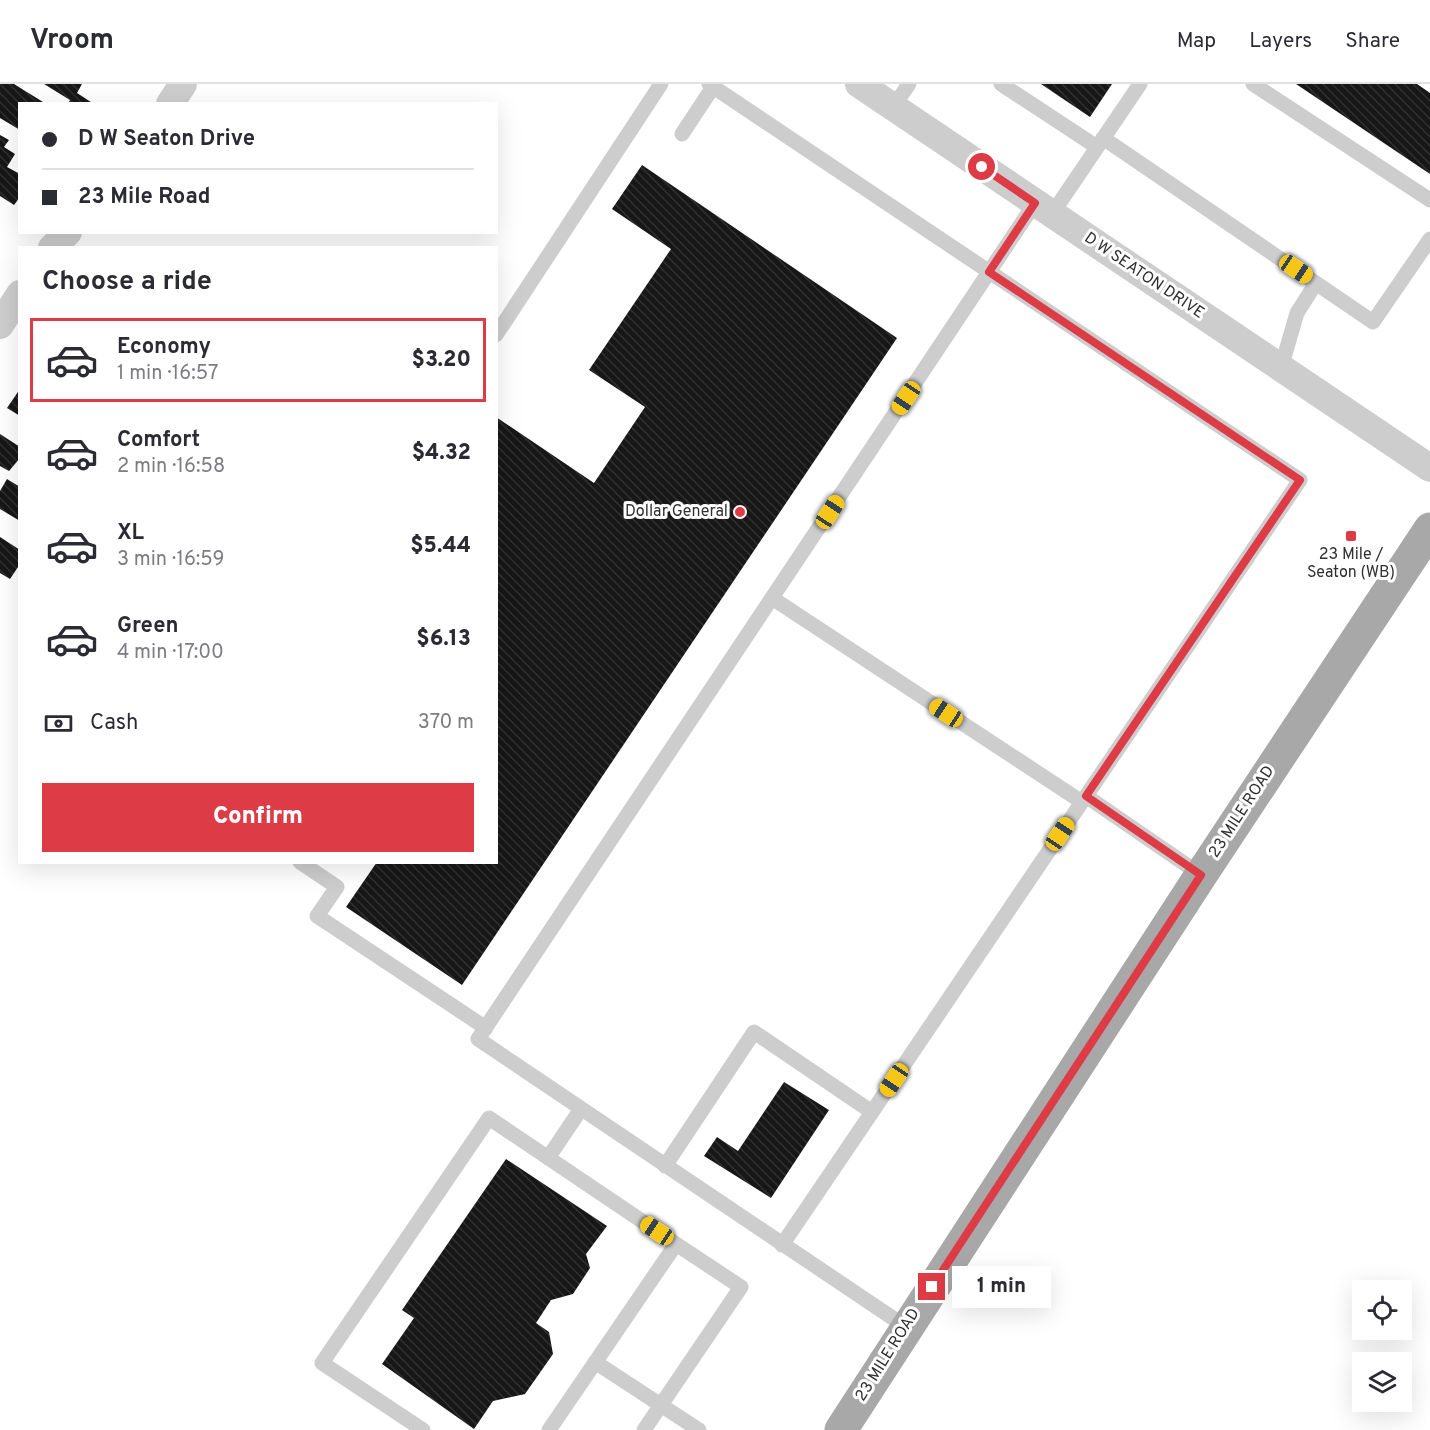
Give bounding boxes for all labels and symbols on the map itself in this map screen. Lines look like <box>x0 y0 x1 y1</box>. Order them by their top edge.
route start <box>968 153 995 180</box>
street label: D W SEATON DRIVE <box>1080 228 1208 324</box>
car <box>1276 251 1316 287</box>
car <box>888 378 924 418</box>
car <box>813 492 847 532</box>
place label: Dollar General <box>625 502 728 522</box>
marker: Dollar General <box>733 505 747 519</box>
marker: 23 Mile / Seaton (WB) <box>1344 529 1358 543</box>
place label: 23 Mile / Seaton (WB) <box>1307 545 1395 583</box>
car <box>926 696 966 730</box>
street label: 23 MILE ROAD <box>1205 762 1279 862</box>
car <box>1042 814 1078 854</box>
car <box>876 1060 912 1100</box>
car <box>637 1213 677 1249</box>
callout: 1 min <box>953 1266 1052 1308</box>
route end <box>918 1273 945 1300</box>
street label: 23 MILE ROAD <box>851 1305 925 1405</box>

